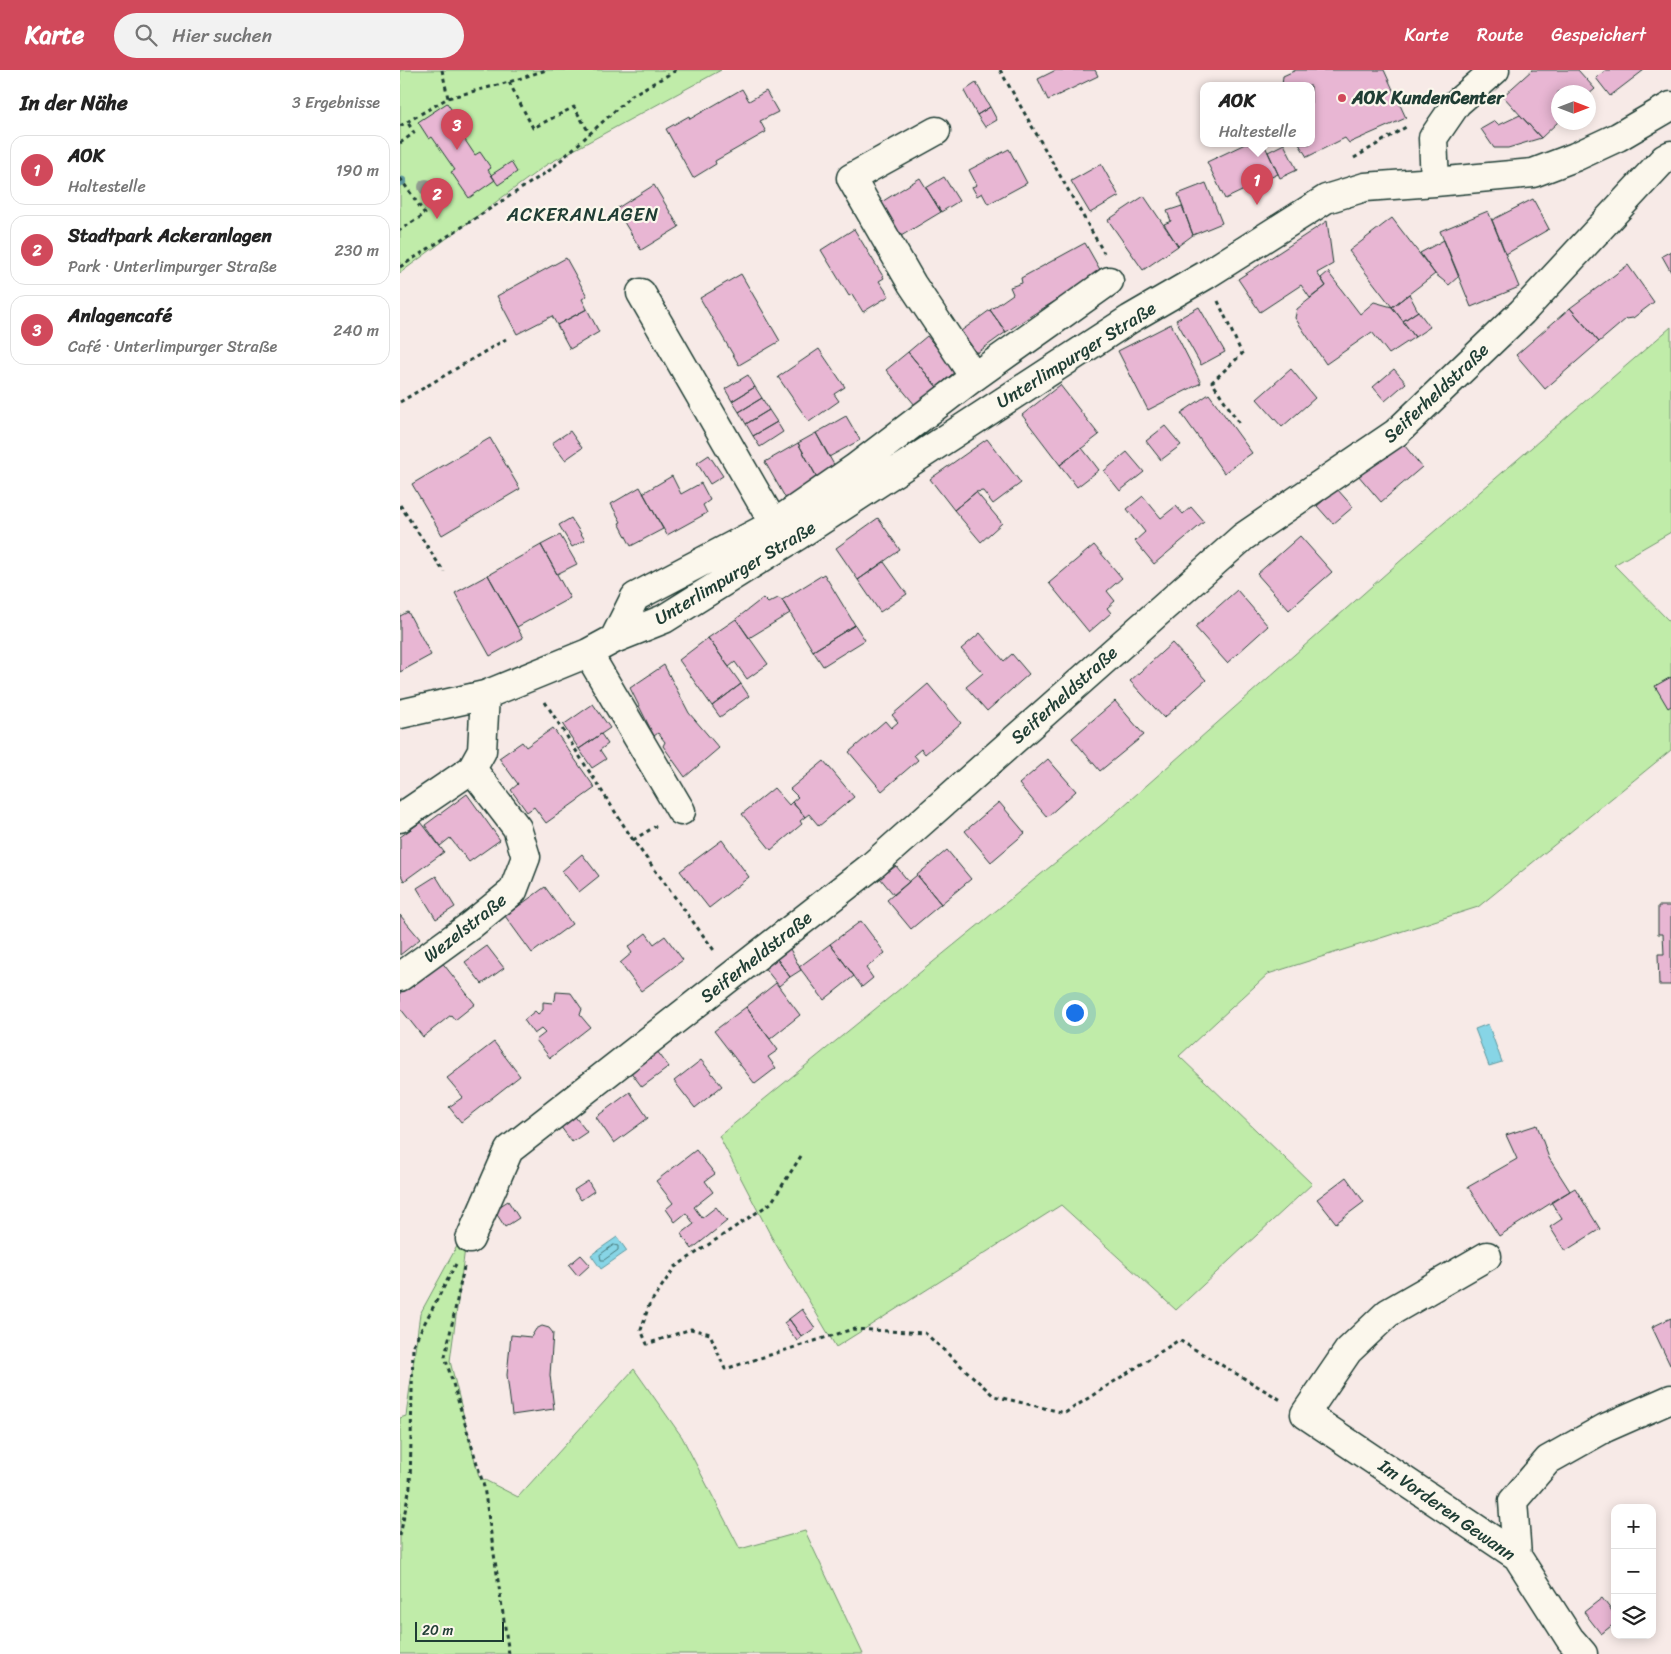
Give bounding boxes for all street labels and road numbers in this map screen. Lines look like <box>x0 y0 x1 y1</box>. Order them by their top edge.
street label: Unterlimpurger Straße <box>990 293 1163 417</box>
street label: Seiferheldstraße <box>1375 335 1497 451</box>
street label: Unterlimpurger Straße <box>648 512 822 634</box>
street label: Seiferheldstraße <box>1003 638 1125 752</box>
street label: Wezelstraße <box>416 885 514 971</box>
street label: Seiferheldstraße <box>693 902 820 1011</box>
street label: Im Vorderen Gewann <box>1371 1450 1523 1570</box>

